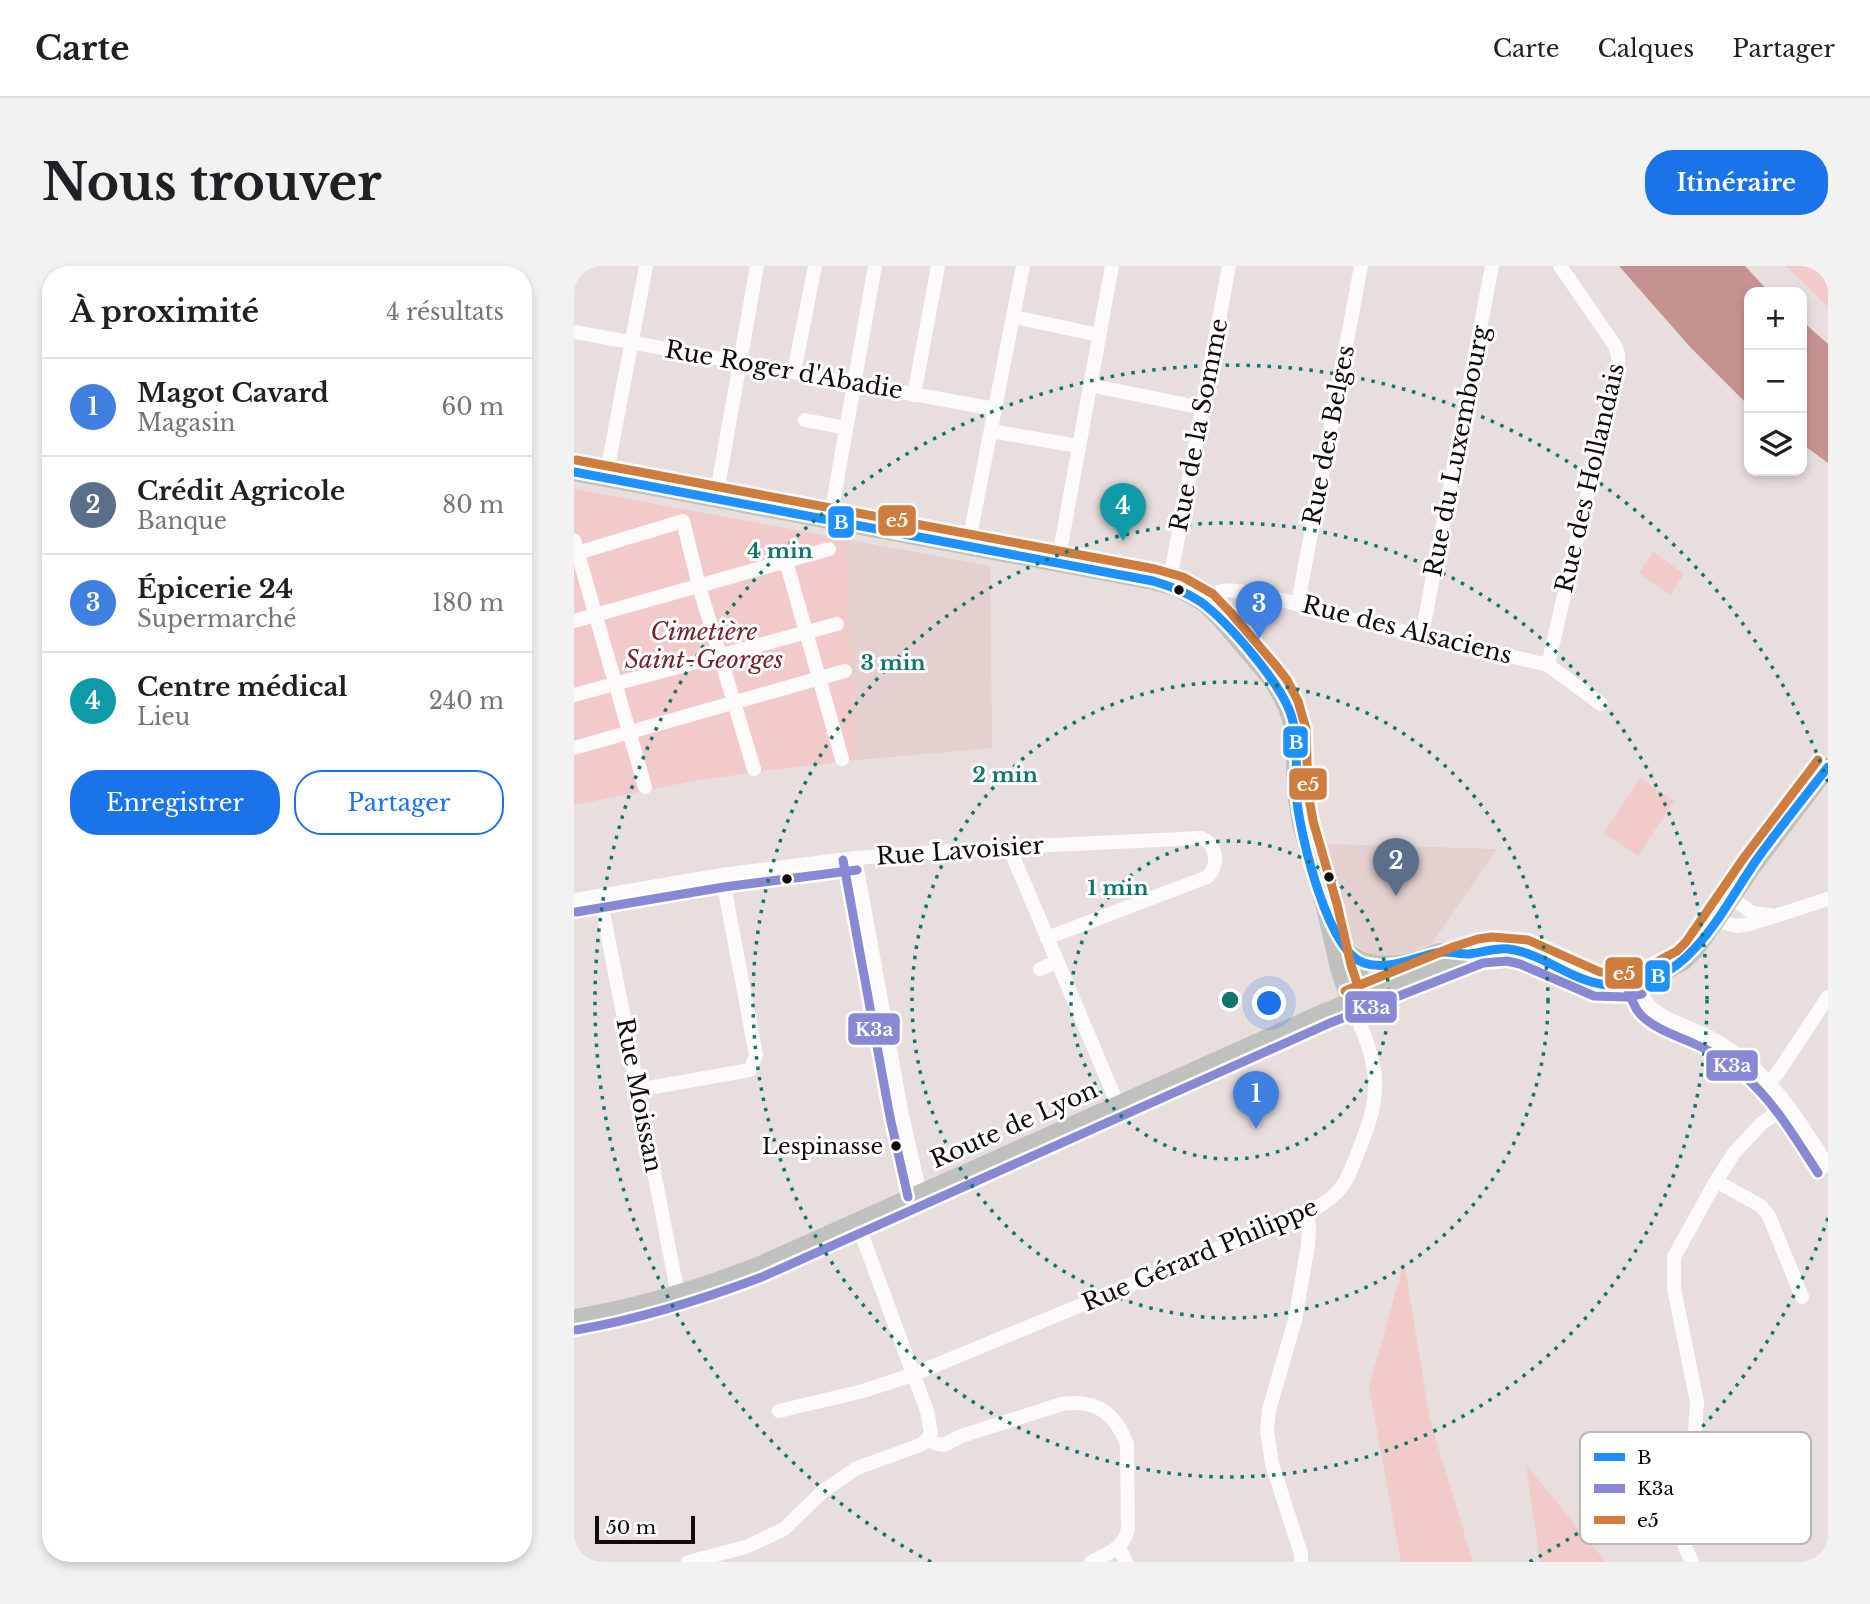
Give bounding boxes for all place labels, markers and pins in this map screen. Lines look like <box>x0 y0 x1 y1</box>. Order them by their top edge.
pin: 4 <box>1100 483 1146 541</box>
pin: 3 <box>1236 581 1282 639</box>
unlabelled marker <box>1172 583 1186 597</box>
pin: 2 <box>1373 838 1419 896</box>
unlabelled marker <box>1322 870 1336 884</box>
unlabelled marker <box>780 872 794 886</box>
centre of rings <box>1218 988 1242 1012</box>
pin: 1 <box>1233 1071 1279 1129</box>
place label: Lespinasse <box>762 1133 883 1160</box>
marker: Lespinasse <box>889 1139 903 1153</box>

